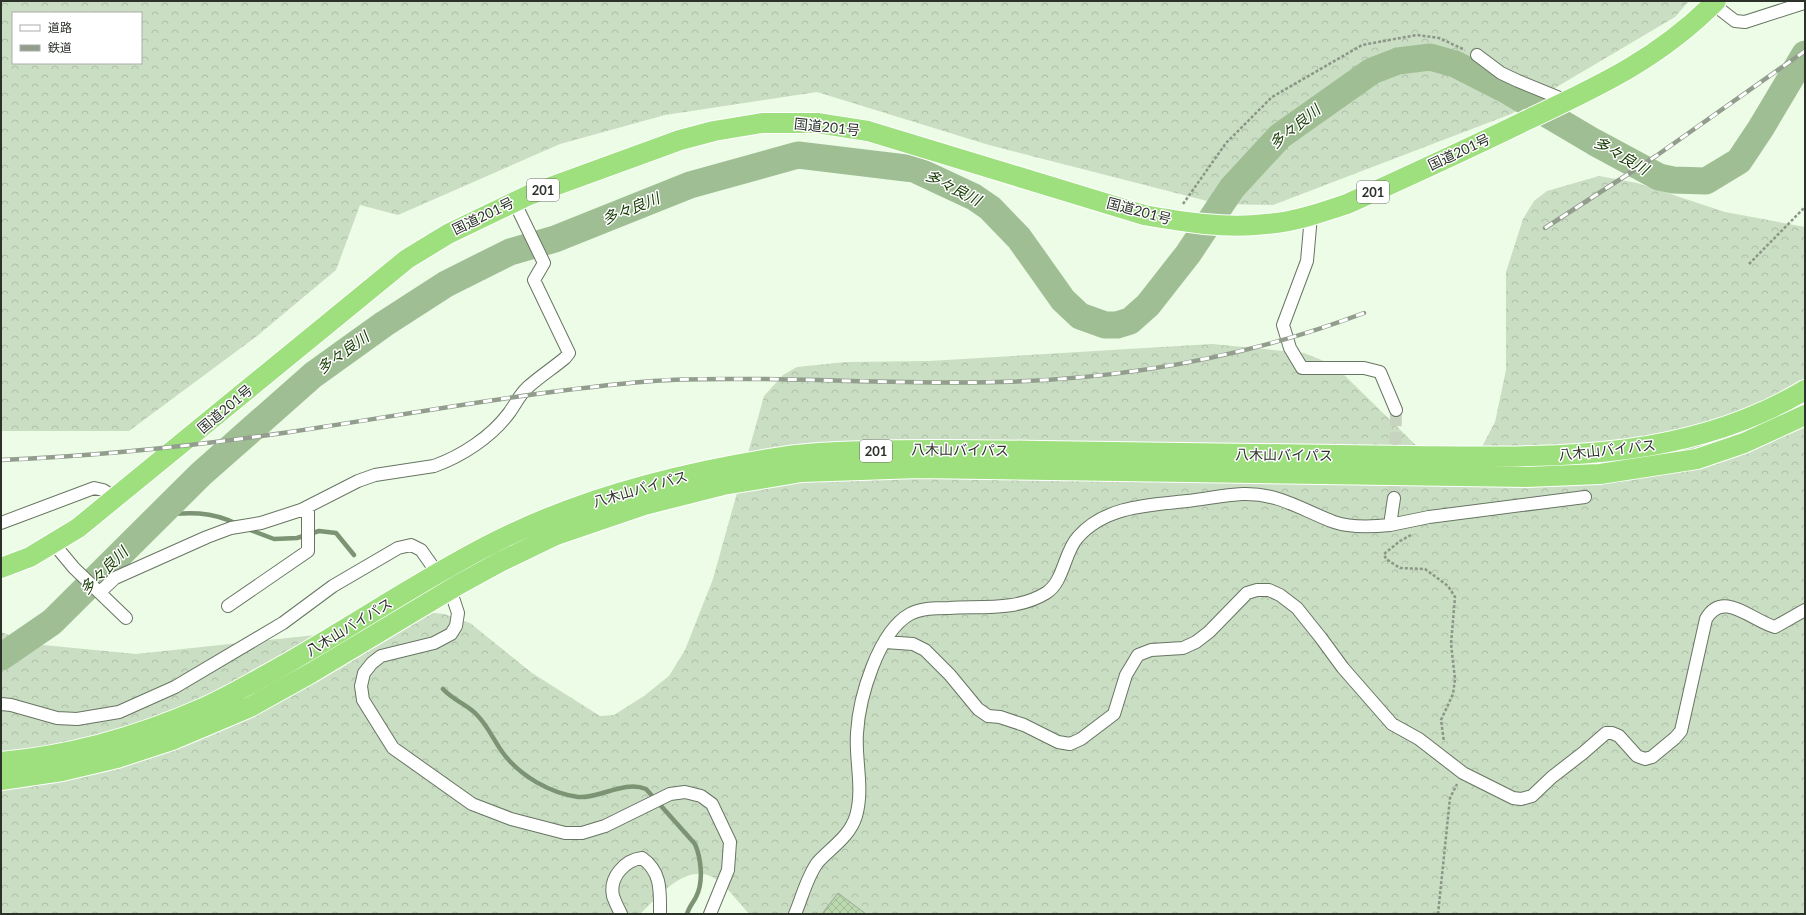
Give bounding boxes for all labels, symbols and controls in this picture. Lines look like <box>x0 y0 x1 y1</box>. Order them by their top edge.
legend <box>12 12 142 64</box>
text: 道路 <box>48 20 72 35</box>
text: 鉄道 <box>48 40 72 55</box>
water label: 多々良川 <box>1265 99 1325 152</box>
street label: 国道201号 <box>793 115 861 138</box>
street label: 国道201号 <box>1425 130 1492 173</box>
water label: 多々良川 <box>1591 132 1654 179</box>
water label: 多々良川 <box>923 165 986 210</box>
road number: 201 <box>527 179 559 201</box>
road number: 201 <box>1357 181 1389 203</box>
water label: 多々良川 <box>599 188 664 228</box>
street label: 国道201号 <box>449 193 516 238</box>
street label: 国道201号 <box>1105 194 1173 227</box>
water label: 多々良川 <box>313 326 374 377</box>
street label: 国道201号 <box>194 381 256 436</box>
street label: 八木山バイパス <box>1557 436 1656 463</box>
road number: 201 <box>860 440 892 462</box>
street label: 八木山バイパス <box>911 440 1009 459</box>
street label: 八木山バイパス <box>1235 445 1333 464</box>
street label: 八木山バイパス <box>591 467 689 510</box>
water label: 多々良川 <box>76 541 132 598</box>
street label: 八木山バイパス <box>302 594 395 659</box>

